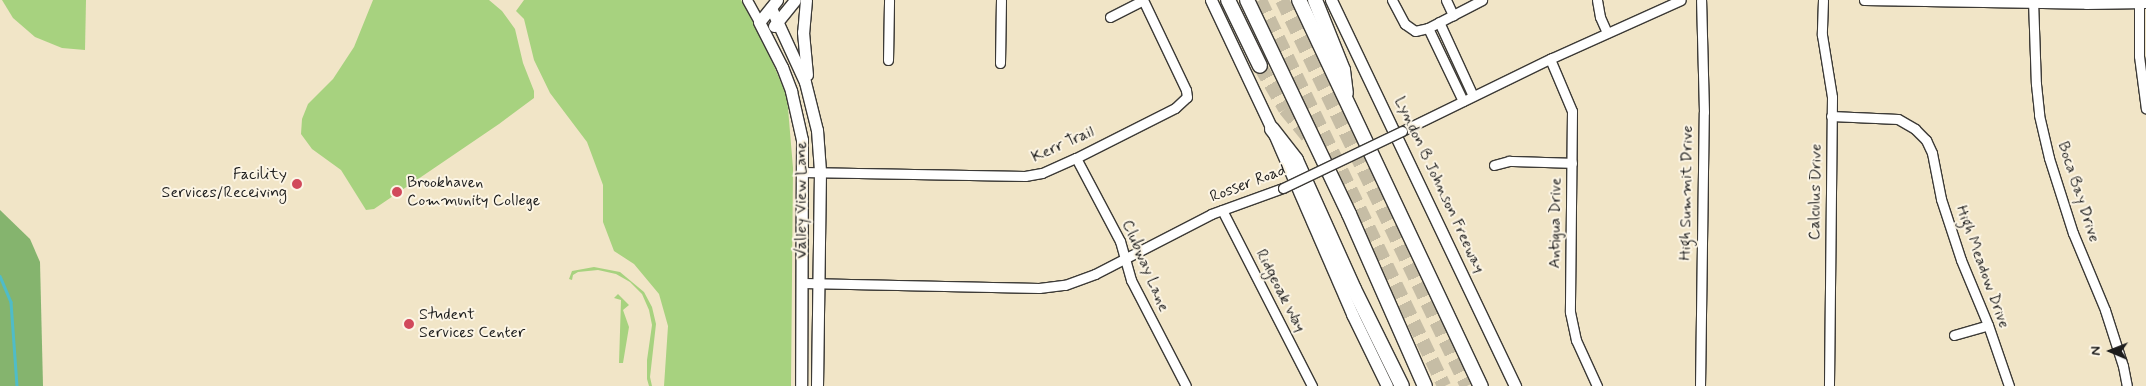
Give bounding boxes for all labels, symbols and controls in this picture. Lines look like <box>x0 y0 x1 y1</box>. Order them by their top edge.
street label: Lyndon B Johnson Freeway <box>1389 93 1489 277</box>
street label: Kerr Trail <box>1029 123 1097 167</box>
street label: High Summit Drive <box>1676 126 1698 260</box>
street label: Boca Bay Drive <box>2053 140 2103 244</box>
street label: Valley View Lane <box>792 143 812 257</box>
street label: Calculus Drive <box>1806 144 1826 240</box>
street label: Rosser Road <box>1207 161 1289 207</box>
place label: Facility Services/Receiving <box>162 165 287 203</box>
place label: Brookhaven Community College <box>407 173 540 211</box>
marker: Facility Services/Receiving <box>291 178 303 190</box>
street label: Antigua Drive <box>1546 178 1566 268</box>
marker: Brookhaven Community College <box>391 186 403 198</box>
street label: High Meadow Drive <box>1951 203 2013 331</box>
street label: Clubway Lane <box>1117 218 1173 314</box>
street label: Ridgeoak Way <box>1250 245 1310 337</box>
place label: Student Services Center <box>419 305 528 343</box>
marker: Student Services Center <box>403 318 415 330</box>
north arrow <box>2086 326 2136 376</box>
text: N <box>2087 346 2105 356</box>

